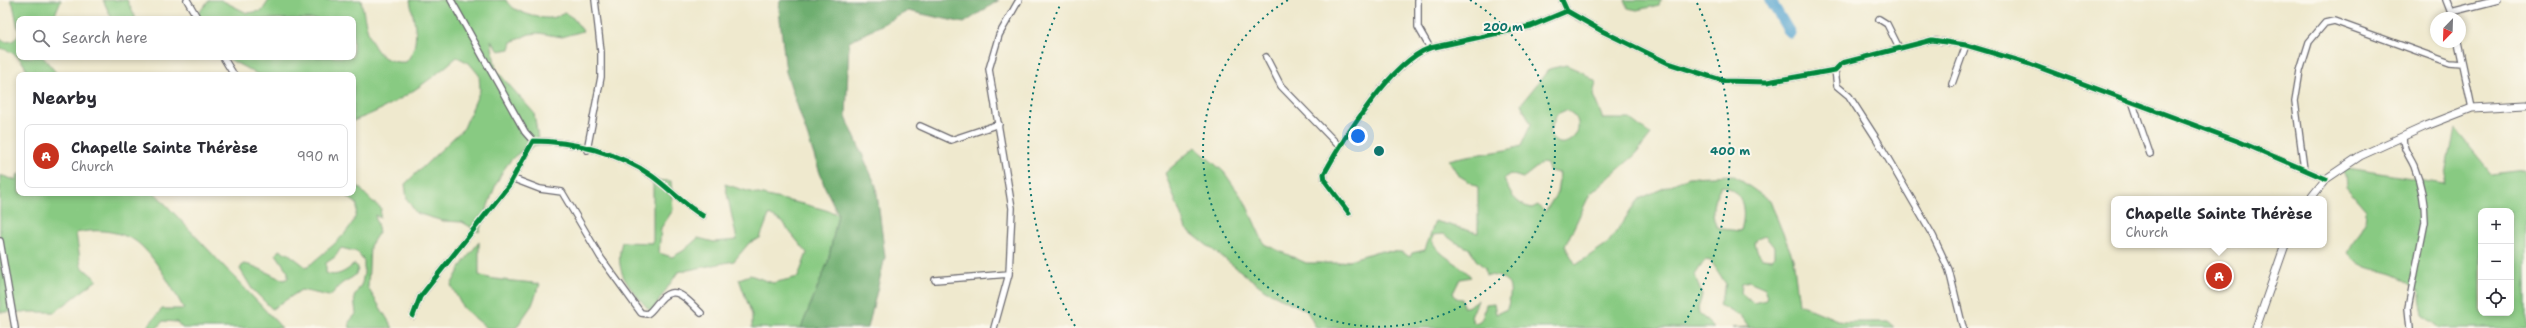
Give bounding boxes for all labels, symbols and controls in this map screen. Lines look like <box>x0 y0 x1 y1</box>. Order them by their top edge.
north arrow <box>2430 12 2466 48</box>
search box <box>16 16 356 60</box>
text: 200 m <box>1483 19 1523 35</box>
icon: search <box>30 27 52 49</box>
text: Search here <box>62 28 148 48</box>
text: Nearby <box>32 87 97 109</box>
your location <box>1348 126 1368 146</box>
text: Chapelle Sainte Thérèse <box>71 138 258 158</box>
text: 400 m <box>1710 143 1750 159</box>
centre of rings <box>1372 144 1386 158</box>
text: A <box>41 148 51 165</box>
text: 990 m <box>297 148 339 165</box>
text: Church <box>71 158 114 175</box>
popup <box>2111 196 2327 248</box>
text: Chapelle Sainte Thérèse <box>2125 204 2313 224</box>
map controls <box>2478 208 2514 316</box>
button: + <box>2478 208 2514 244</box>
text: Church <box>2125 224 2168 241</box>
button: − <box>2478 244 2514 280</box>
pin: A <box>2206 261 2232 291</box>
button: locate <box>2478 280 2514 316</box>

